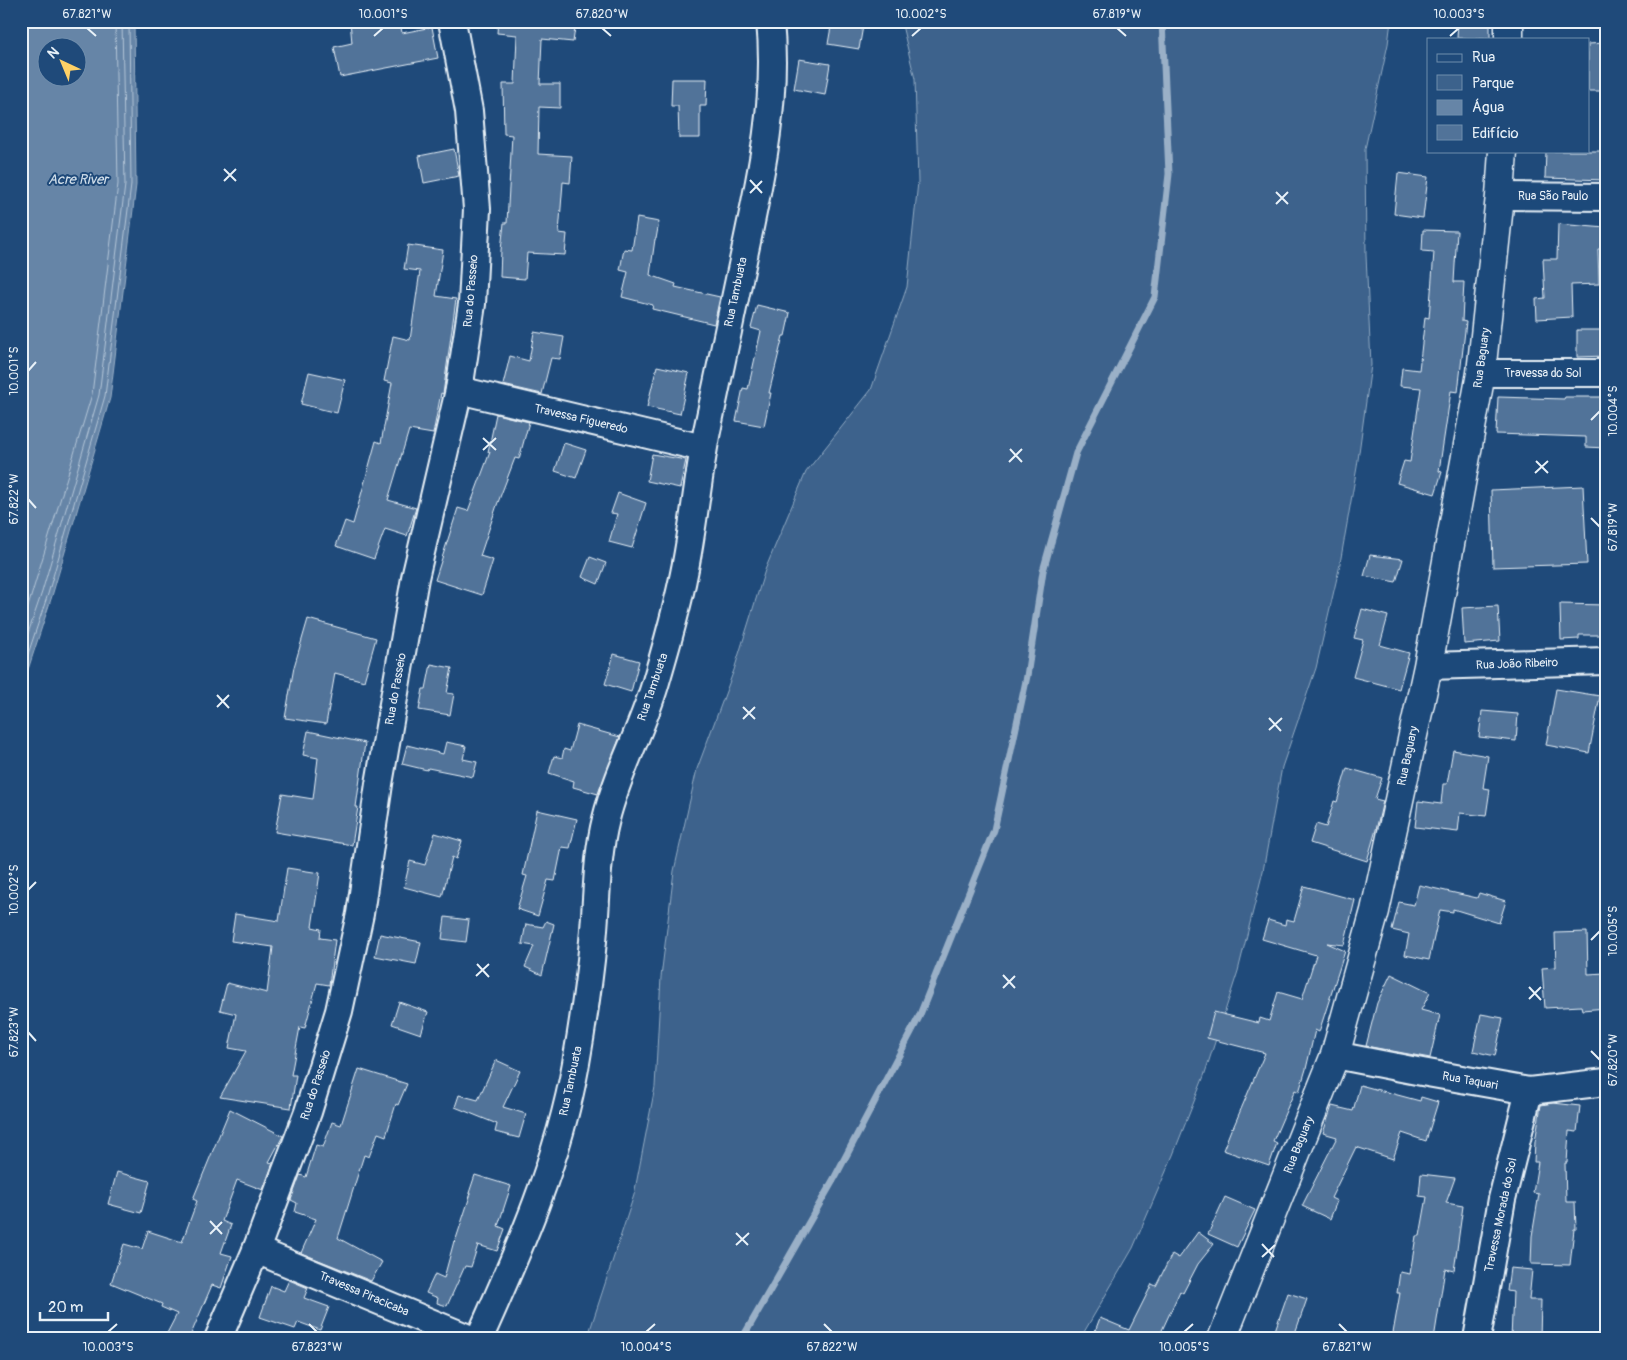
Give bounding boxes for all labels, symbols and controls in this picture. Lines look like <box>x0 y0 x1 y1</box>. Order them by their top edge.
text: 67.821°W <box>63 7 111 22</box>
text: 10.001°S <box>359 7 407 22</box>
text: 67.820°W <box>576 7 628 22</box>
text: 10.002°S <box>896 7 946 22</box>
text: 67.819°W <box>1093 7 1141 22</box>
text: 10.003°S <box>1434 7 1484 22</box>
north arrow <box>38 38 88 88</box>
legend <box>1427 38 1590 152</box>
text: N <box>44 44 63 62</box>
text: Rua <box>1472 48 1495 67</box>
text: Parque <box>1472 74 1515 93</box>
text: Água <box>1472 98 1504 117</box>
text: Edifício <box>1472 124 1518 143</box>
water label: Acre River <box>48 171 110 188</box>
street label: Rua São Paulo <box>1518 189 1589 204</box>
street label: Rua do Passeio <box>460 254 482 328</box>
street label: Rua Tambuata <box>721 255 751 328</box>
street label: Rua Baguary <box>1470 327 1494 389</box>
text: 10.001°S <box>7 347 22 395</box>
street label: Travessa do Sol <box>1504 366 1582 381</box>
text: 10.004°S <box>1606 385 1621 437</box>
street label: Travessa Figueredo <box>533 401 630 437</box>
text: 67.822°W <box>7 474 22 524</box>
text: 67.819°W <box>1606 503 1621 551</box>
street label: Rua do Passeio <box>382 651 410 726</box>
street label: Rua Tambuata <box>634 651 672 723</box>
street label: Rua João Ribeiro <box>1476 655 1559 673</box>
street label: Rua Baguary <box>1394 725 1422 787</box>
text: 10.002°S <box>7 865 22 915</box>
text: 10.005°S <box>1606 906 1621 956</box>
text: 67.823°W <box>7 1007 22 1057</box>
text: 67.820°W <box>1606 1034 1621 1086</box>
street label: Rua Tambuata <box>556 1044 586 1117</box>
street label: Rua do Passeio <box>298 1048 335 1122</box>
street label: Rua Taquari <box>1441 1069 1499 1093</box>
street label: Rua Baguary <box>1281 1114 1317 1176</box>
street label: Travessa Morada do Sol <box>1482 1156 1520 1273</box>
street label: Travessa Piracicaba <box>317 1268 412 1320</box>
scale bar <box>40 1290 108 1322</box>
text: 20 m <box>48 1298 83 1317</box>
text: 10.003°S <box>83 1340 133 1355</box>
text: 67.823°W <box>292 1340 342 1355</box>
text: 10.004°S <box>620 1340 672 1355</box>
text: 67.822°W <box>807 1340 857 1355</box>
text: 10.005°S <box>1159 1340 1209 1355</box>
text: 67.821°W <box>1323 1340 1371 1355</box>

